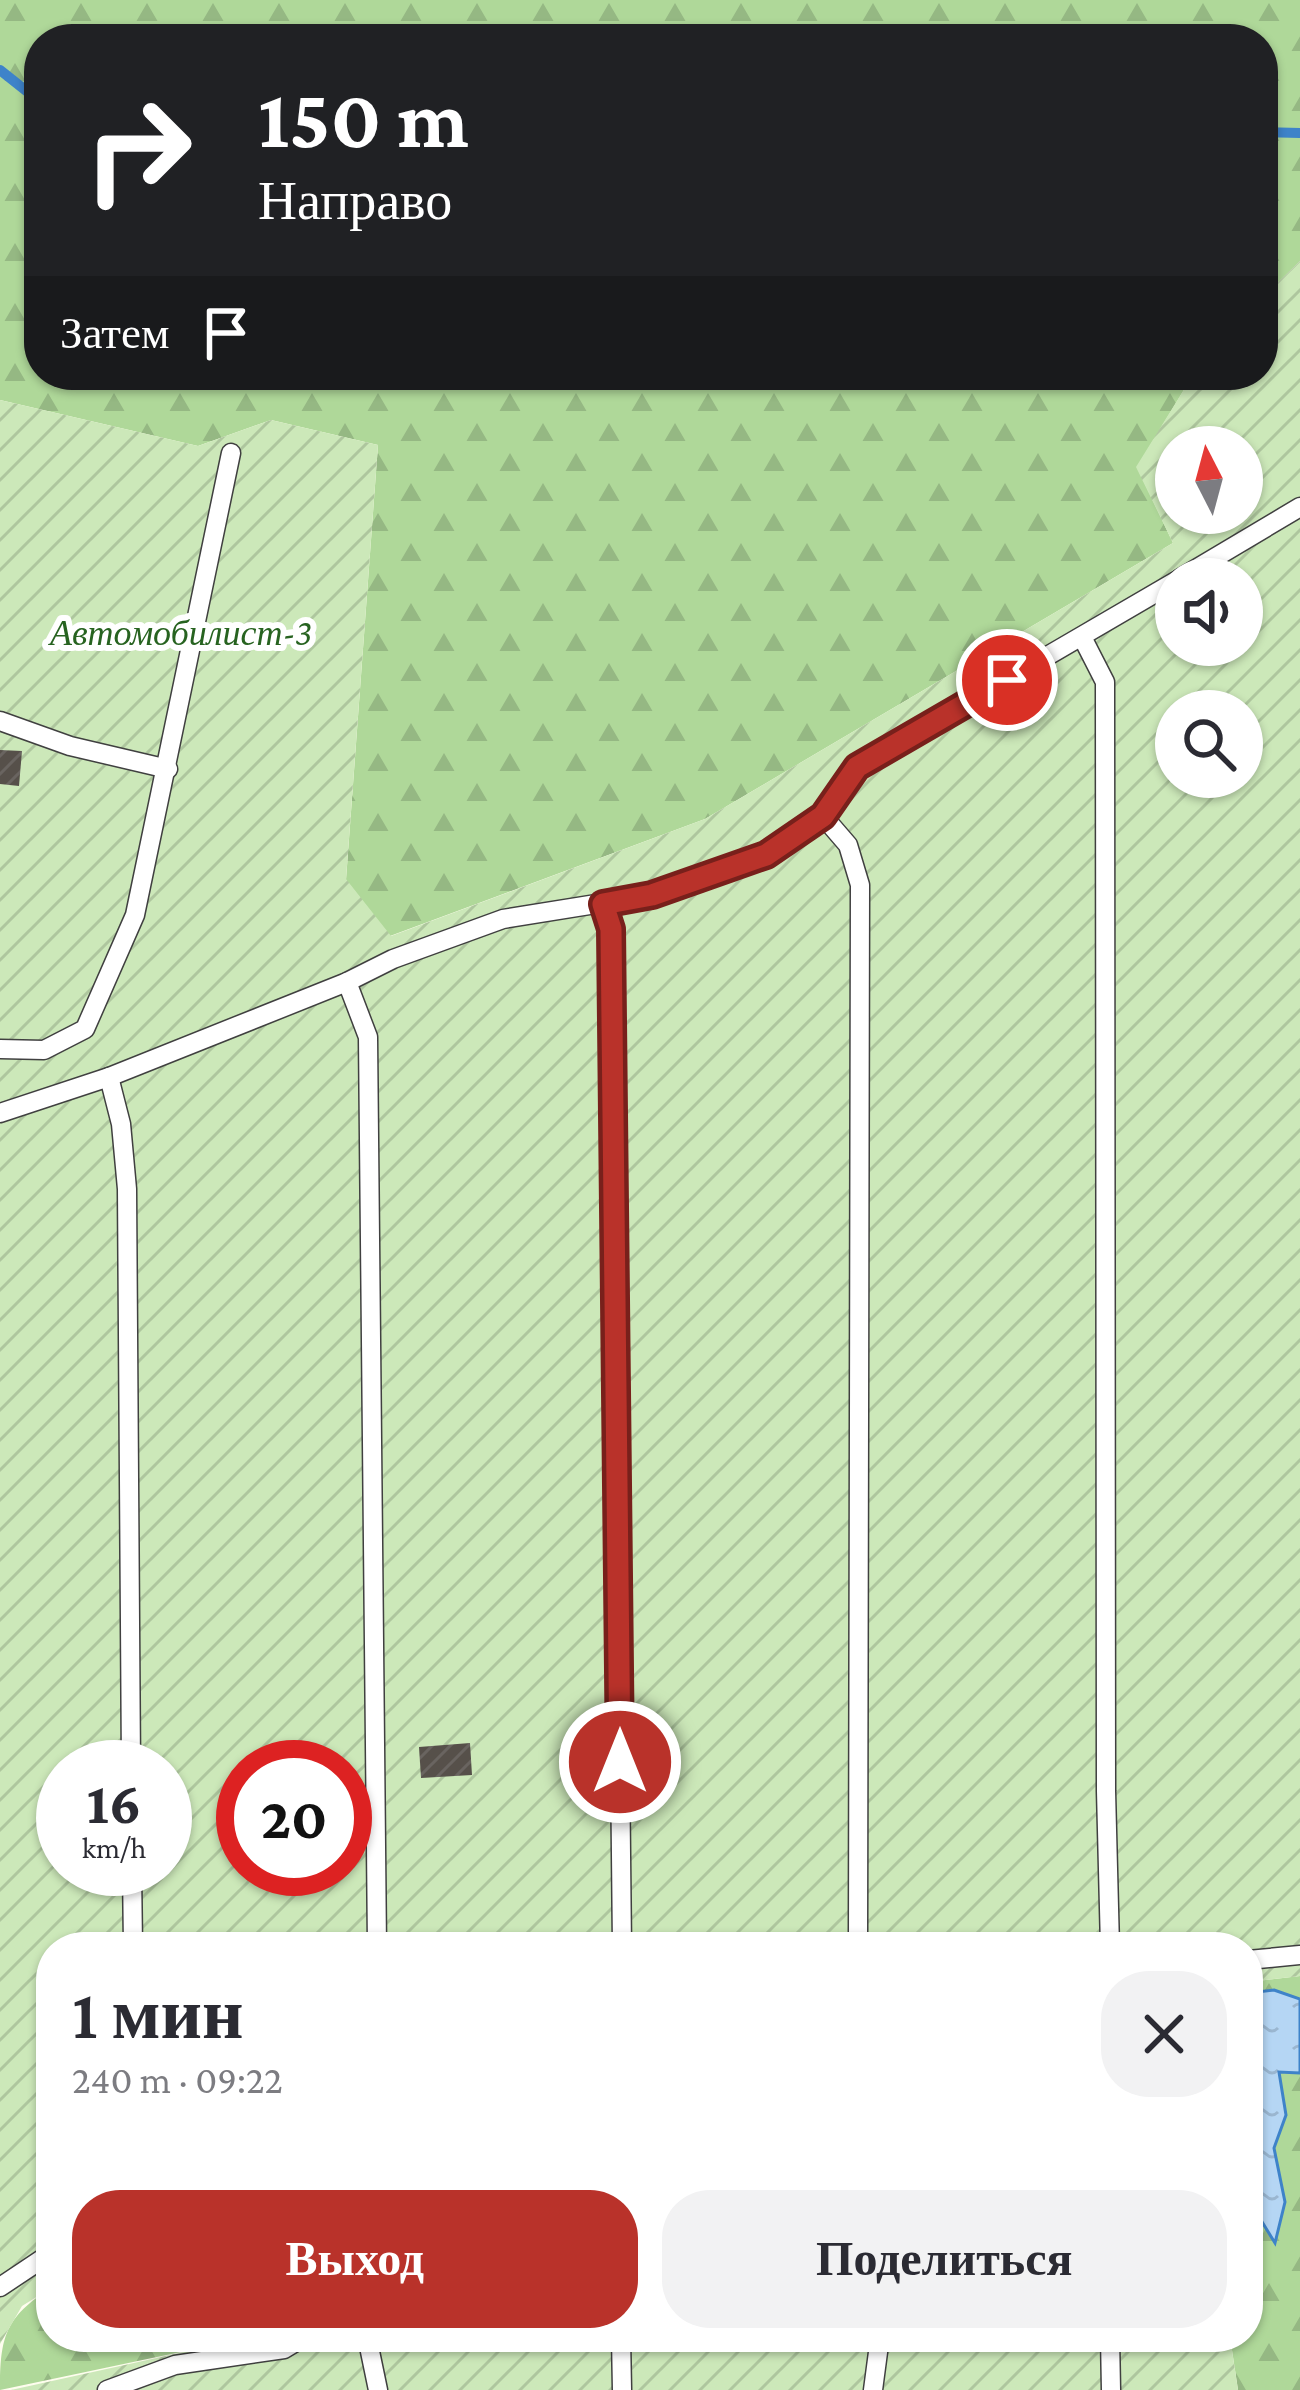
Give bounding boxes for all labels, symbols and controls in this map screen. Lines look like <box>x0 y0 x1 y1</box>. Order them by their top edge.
icon: right <box>60 72 216 228</box>
text: 150 m <box>258 72 469 165</box>
text: Направо <box>258 171 452 231</box>
icon: arrive <box>193 300 259 366</box>
text: Затем <box>60 308 169 358</box>
north arrow <box>1155 426 1263 534</box>
map controls <box>1155 426 1263 798</box>
button: sound <box>1155 558 1263 666</box>
park label: Автомобилист-3 <box>48 613 312 653</box>
pin <box>956 629 1058 731</box>
icon: arrive <box>974 647 1040 713</box>
button: search <box>1155 690 1263 798</box>
position arrow <box>557 1699 683 1825</box>
speed limit sign: 20 <box>216 1740 372 1896</box>
text: 16 <box>86 1769 142 1836</box>
text: km/h <box>82 1831 146 1864</box>
button: close <box>1101 1971 1227 2097</box>
text: 1 мин <box>72 1973 243 2053</box>
text: 240 m · 09:22 <box>72 2058 283 2101</box>
button: Выход <box>72 2190 638 2328</box>
button: Поделиться <box>662 2190 1227 2328</box>

